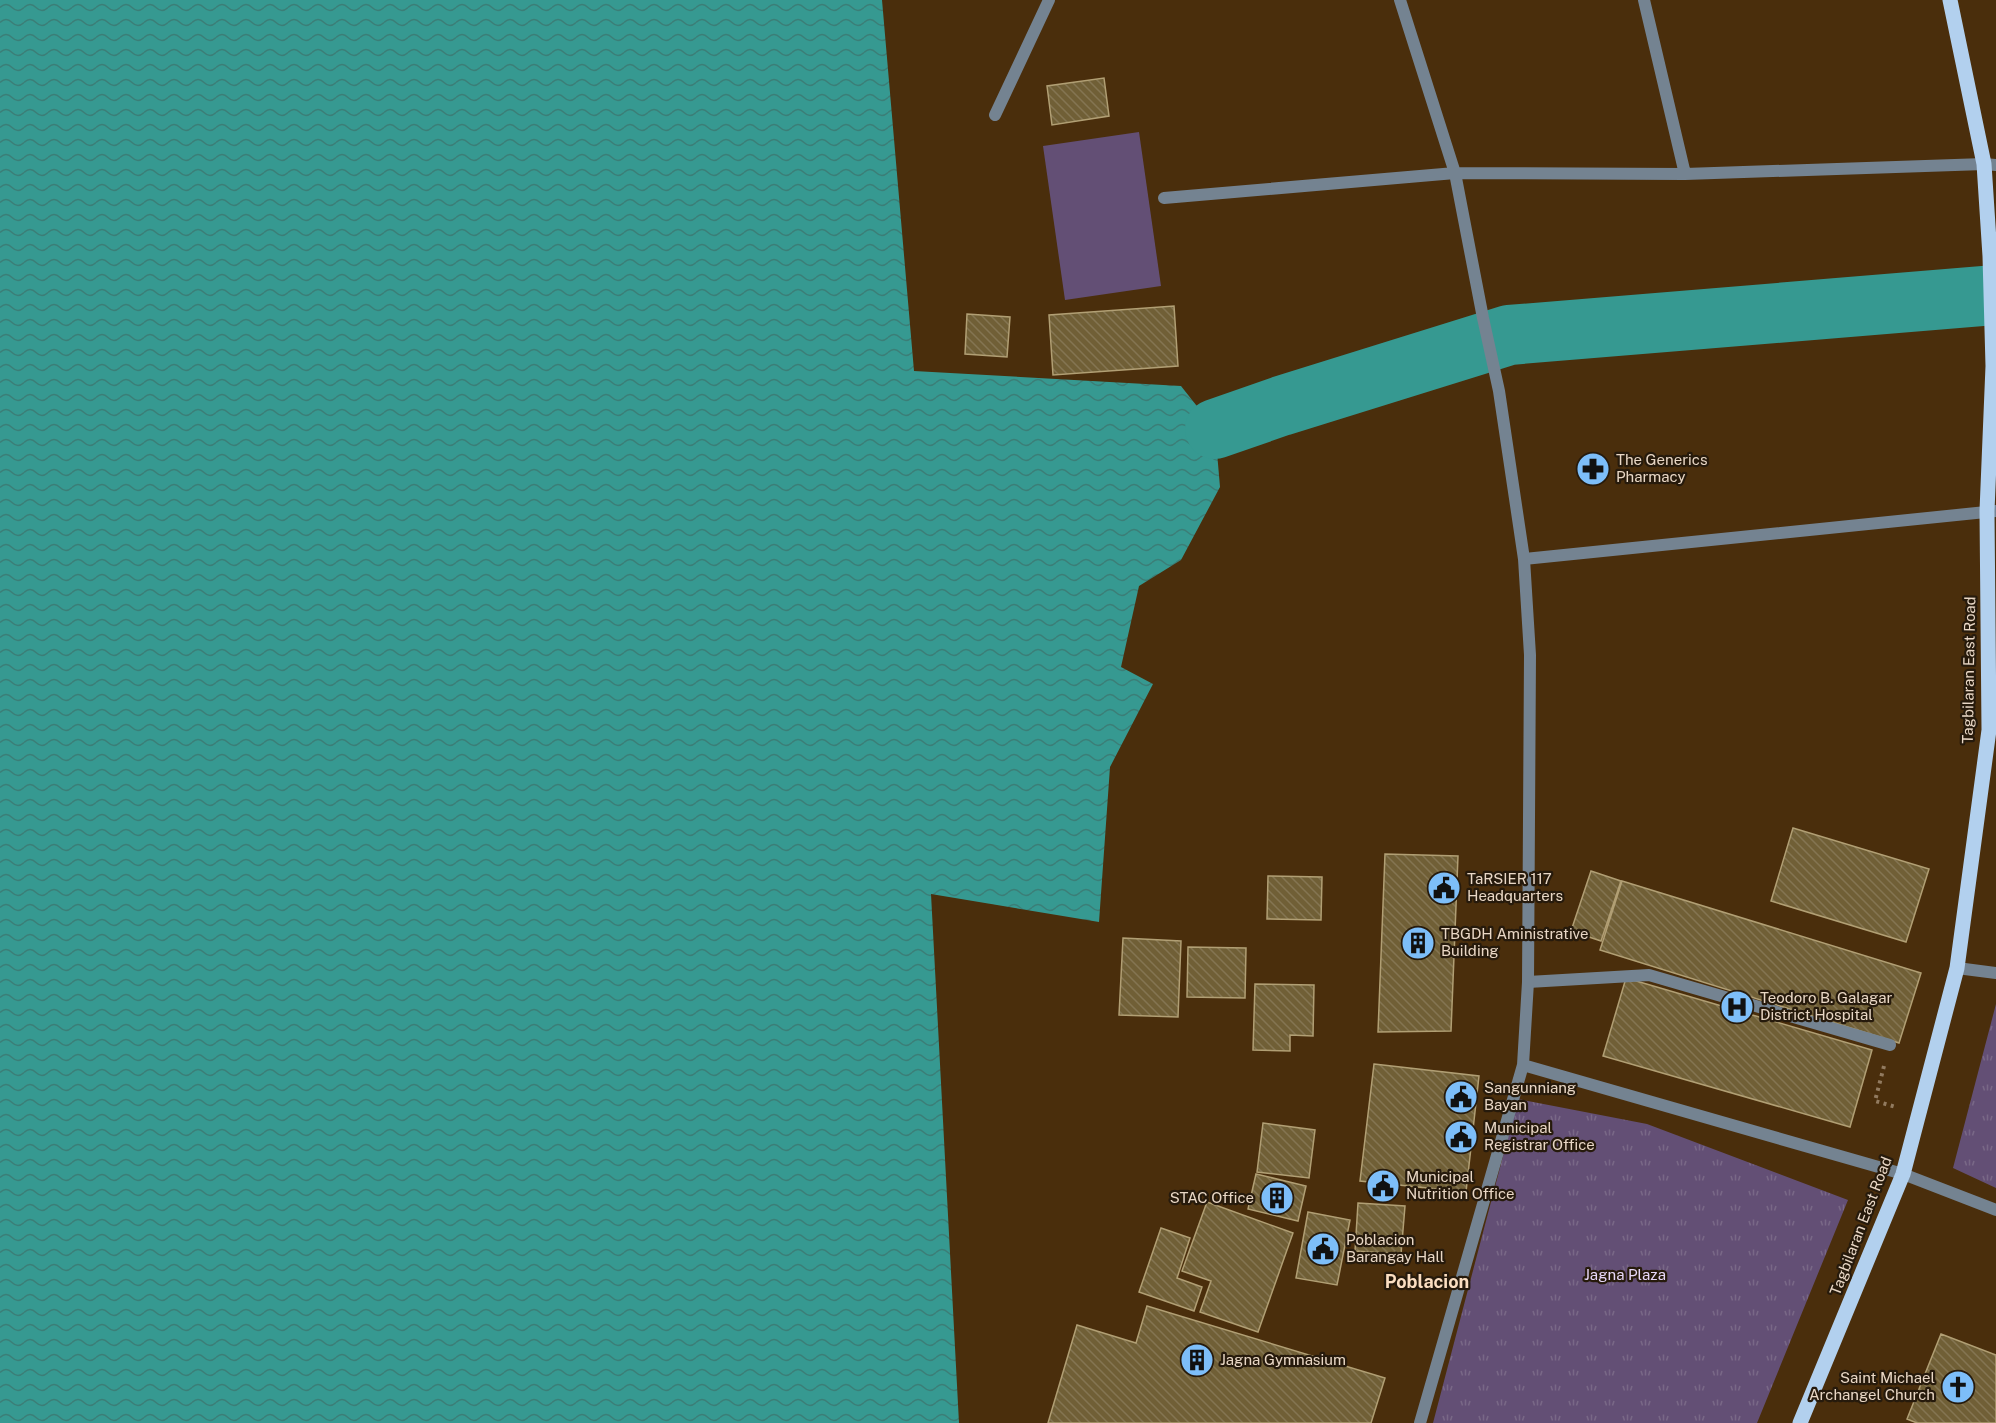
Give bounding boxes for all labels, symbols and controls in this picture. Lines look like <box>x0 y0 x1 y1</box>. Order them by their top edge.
pharmacy icon: The Generics Pharmacy <box>1575 451 1611 487</box>
place label: The Generics Pharmacy <box>1616 451 1708 485</box>
street label: Tagbilaran East Road <box>1959 596 1978 744</box>
public building icon: TaRSIER 117 Headquarters <box>1426 870 1462 906</box>
place label: TaRSIER 117 Headquarters <box>1467 870 1563 904</box>
building icon: TBGDH Aministrative Building <box>1400 925 1436 961</box>
place label: TBGDH Aministrative Building <box>1441 925 1589 959</box>
hospital icon: Teodoro B. Galagar District Hospital <box>1719 989 1755 1025</box>
place label: Teodoro B. Galagar District Hospital <box>1760 989 1892 1023</box>
public building icon: Sangunniang Bayan <box>1443 1079 1479 1115</box>
place label: Sangunniang Bayan <box>1484 1079 1576 1113</box>
public building icon: Municipal Registrar Office <box>1443 1119 1479 1155</box>
place label: Municipal Registrar Office <box>1484 1119 1595 1153</box>
street label: Tagbilaran East Road <box>1826 1154 1895 1298</box>
public building icon: Municipal Nutrition Office <box>1365 1168 1401 1204</box>
place label: Municipal Nutrition Office <box>1406 1168 1515 1202</box>
building icon: STAC Office <box>1259 1180 1295 1216</box>
place label: STAC Office <box>1170 1189 1254 1206</box>
public building icon: Poblacion Barangay Hall <box>1305 1231 1341 1267</box>
place label: Poblacion Barangay Hall <box>1346 1231 1444 1265</box>
park label: Jagna Plaza <box>1584 1266 1666 1283</box>
district label: Poblacion <box>1385 1271 1469 1292</box>
building icon: Jagna Gymnasium <box>1179 1342 1215 1378</box>
place label: Jagna Gymnasium <box>1220 1351 1346 1368</box>
place label: Saint Michael Archangel Church <box>1809 1369 1935 1403</box>
church icon: Saint Michael Archangel Church <box>1940 1369 1976 1405</box>

